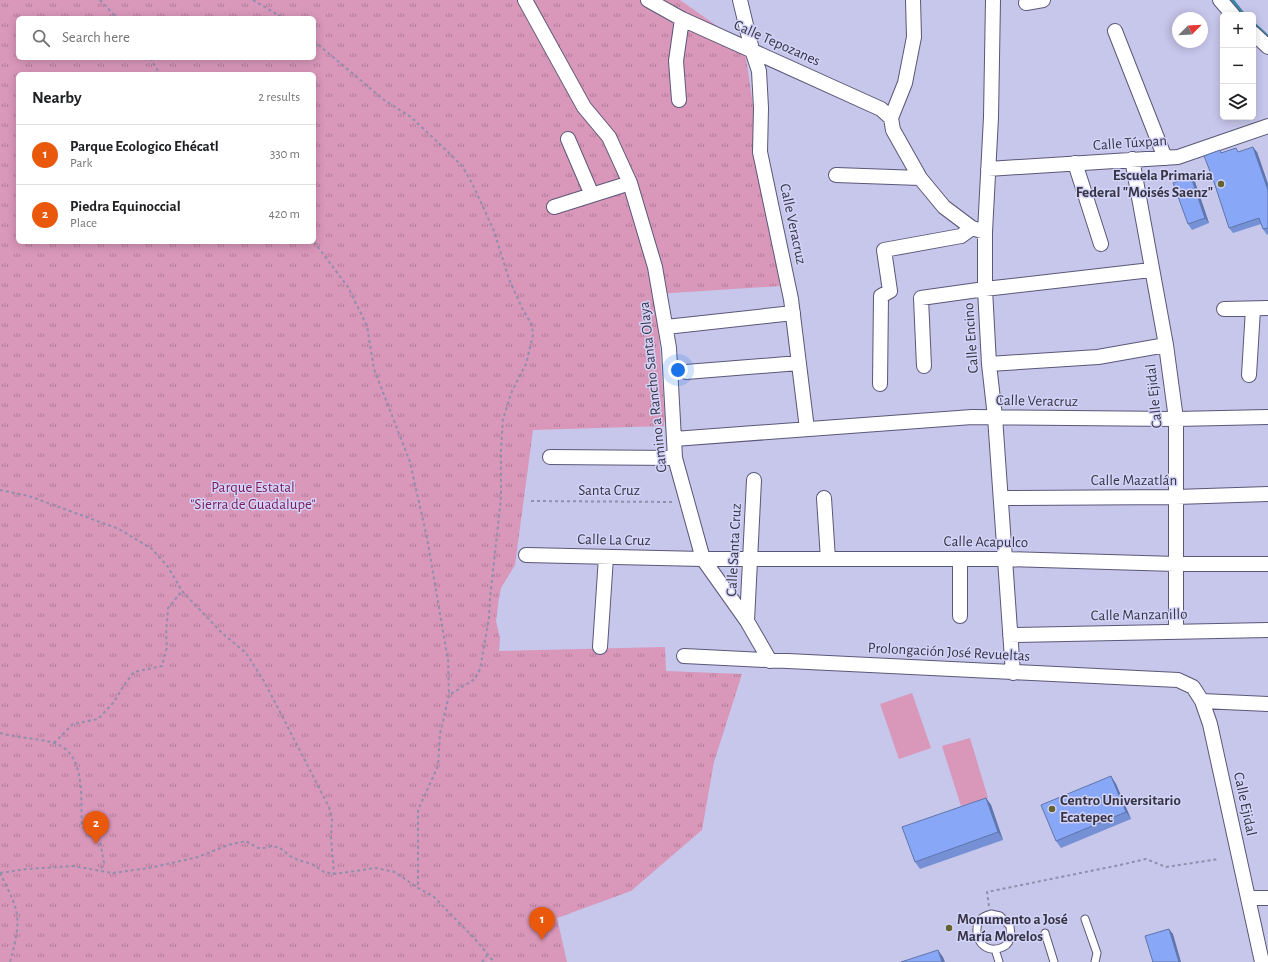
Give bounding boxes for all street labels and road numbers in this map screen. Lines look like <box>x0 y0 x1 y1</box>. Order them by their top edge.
street label: Calle Tepozanes <box>732 17 822 69</box>
street label: Calle Túxpan <box>1093 133 1167 153</box>
street label: Calle Veracruz <box>777 182 809 266</box>
street label: Camino a Rancho Santa Olaya <box>637 301 669 473</box>
street label: Calle Encino <box>961 302 981 374</box>
street label: Calle Ejidal <box>1143 363 1165 429</box>
street label: Calle Veracruz <box>996 393 1078 409</box>
street label: Calle Mazatlán <box>1091 473 1177 488</box>
street label: Santa Cruz <box>578 483 640 498</box>
street label: Calle Santa Cruz <box>724 503 744 597</box>
street label: Calle La Cruz <box>577 532 651 548</box>
street label: Calle Acapulco <box>944 534 1028 550</box>
street label: Calle Manzanillo <box>1090 607 1188 623</box>
street label: Prolongación José Revueltas <box>867 640 1031 664</box>
street label: Calle Ejidal <box>1231 771 1259 837</box>

